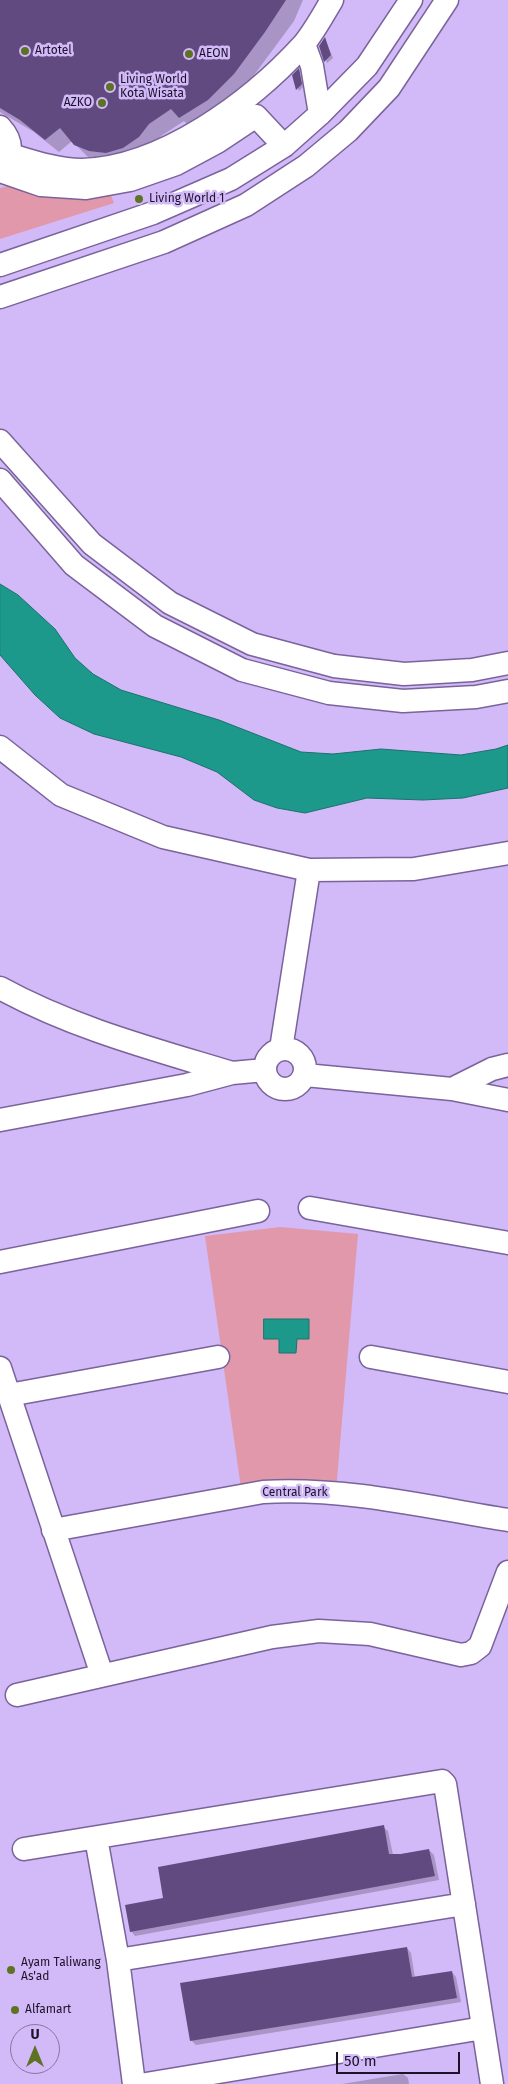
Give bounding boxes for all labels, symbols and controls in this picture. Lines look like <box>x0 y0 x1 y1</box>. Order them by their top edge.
place label: Artotel <box>35 44 72 58</box>
marker: Artotel <box>19 45 31 57</box>
place label: AEON <box>199 47 229 61</box>
marker: AEON <box>183 48 195 60</box>
place label: Living World Kota Wisata <box>120 73 187 101</box>
marker: Living World Kota Wisata <box>104 81 116 93</box>
place label: AZKO <box>64 96 92 110</box>
marker: AZKO <box>96 97 108 109</box>
place label: Living World 1 <box>149 192 225 206</box>
marker: Living World 1 <box>133 193 145 205</box>
street label: Central Park <box>262 1486 328 1500</box>
place label: Ayam Taliwang As'ad <box>21 1956 101 1984</box>
marker: Ayam Taliwang As'ad <box>5 1964 17 1976</box>
place label: Alfamart <box>25 2003 71 2017</box>
marker: Alfamart <box>9 2004 21 2016</box>
north arrow <box>10 2024 60 2074</box>
text: U <box>30 2026 40 2043</box>
scale bar <box>338 2042 462 2074</box>
text: 50 m <box>344 2052 377 2070</box>

